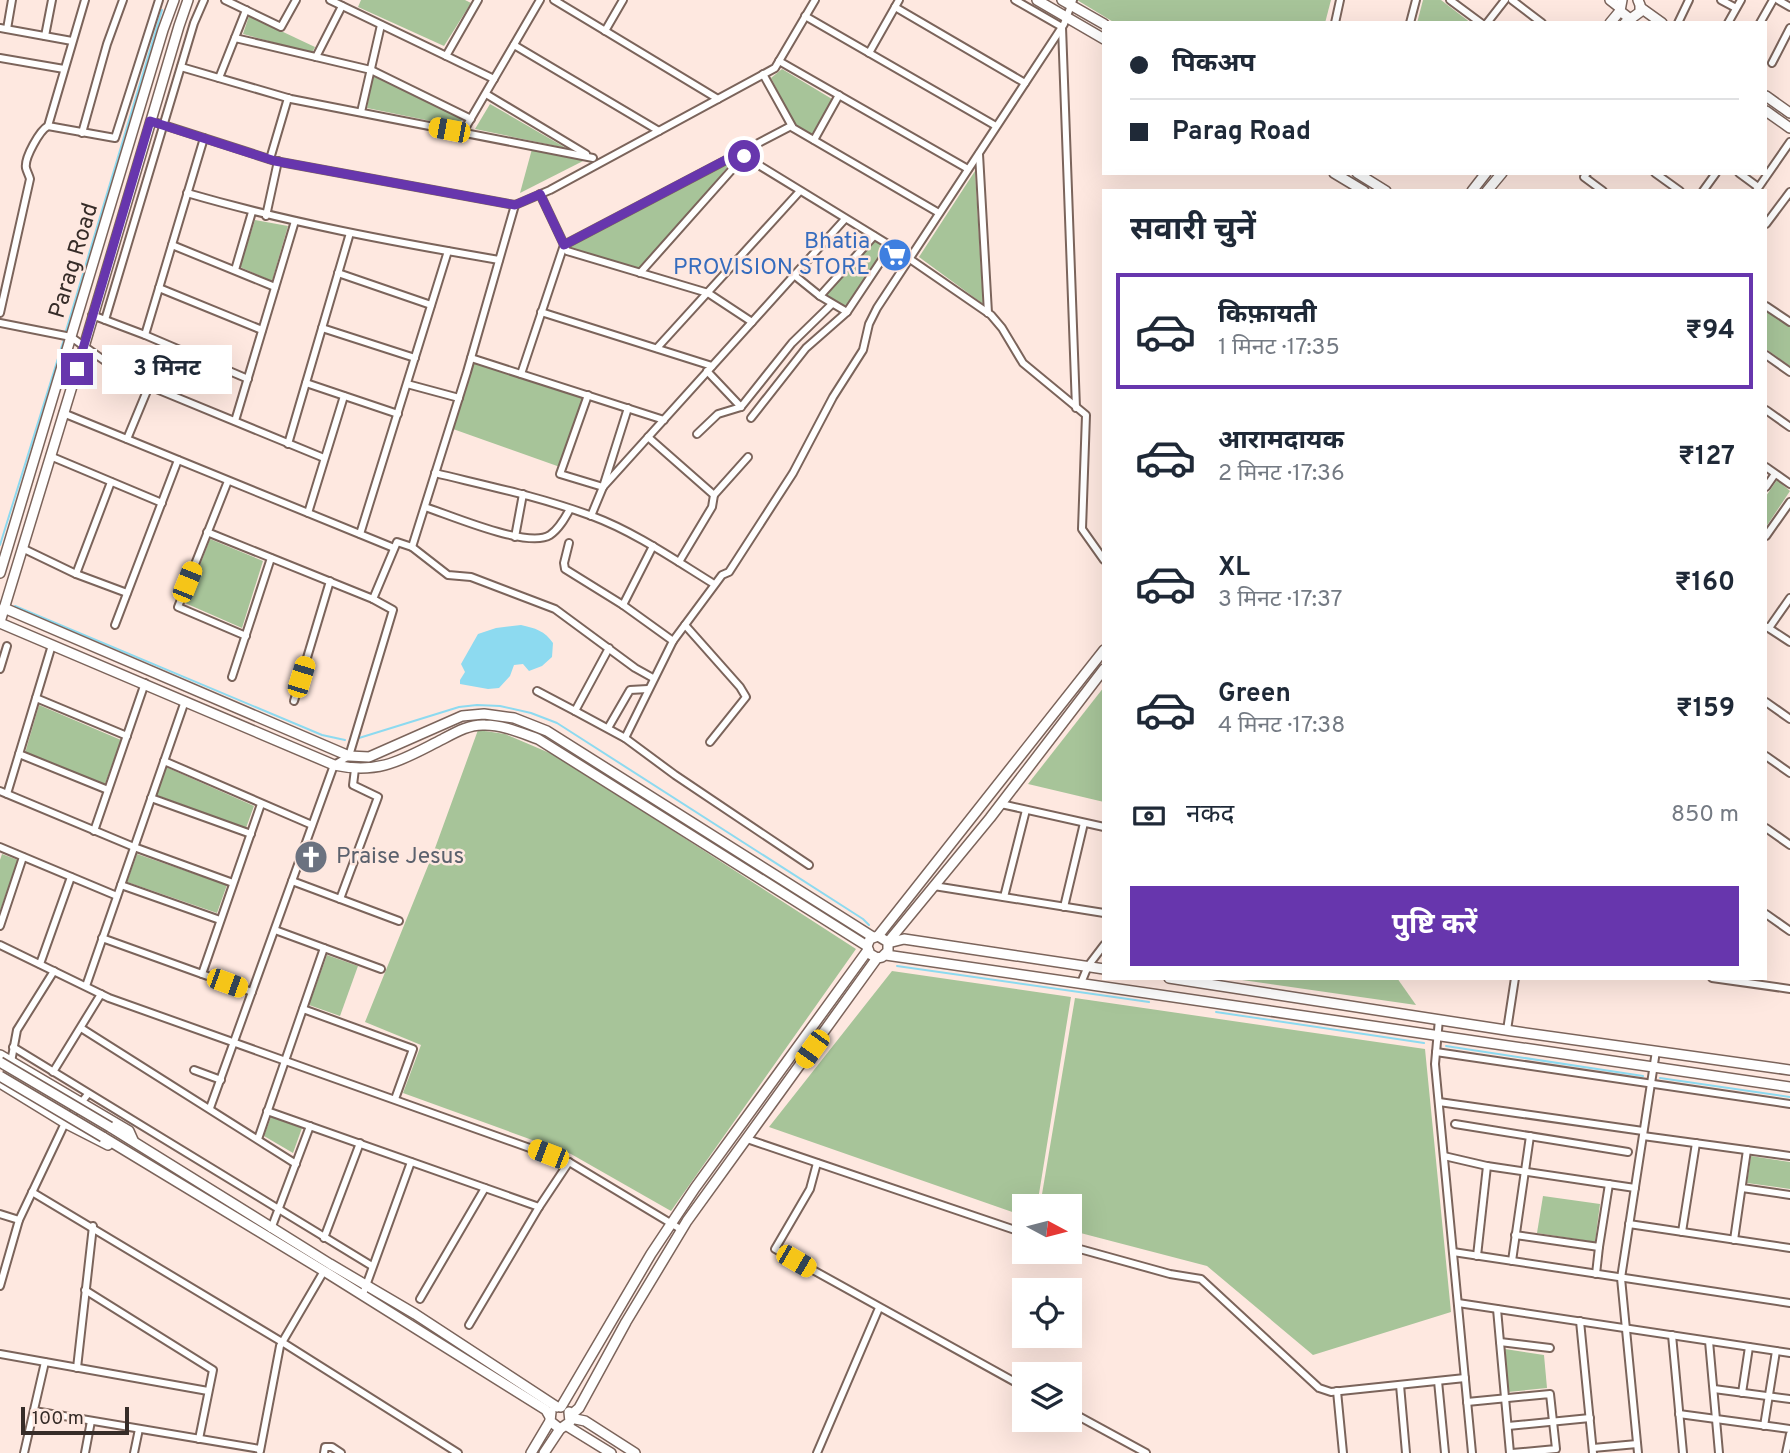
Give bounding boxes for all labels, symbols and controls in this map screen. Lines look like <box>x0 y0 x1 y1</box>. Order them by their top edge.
text: पिकअप <box>1172 48 1255 81</box>
car <box>427 116 472 144</box>
text: Parag Road <box>1172 116 1311 149</box>
route start <box>728 140 760 172</box>
street label: Parag Road <box>44 200 106 322</box>
text: सवारी चुनें <box>1130 211 1256 251</box>
place label: Bhatia PROVISION STORE <box>673 228 870 283</box>
supermarket icon: Bhatia PROVISION STORE <box>876 236 914 274</box>
text: किफ़ायती <box>1218 299 1317 332</box>
icon: car <box>1134 300 1197 363</box>
text: ₹94 <box>1685 315 1735 348</box>
text: 1 मिनट · 17:35 <box>1218 334 1340 363</box>
callout: 3 मिनट <box>102 344 231 394</box>
route end <box>61 353 93 385</box>
text: 3 मिनट <box>133 355 201 384</box>
text: आरामदायक <box>1218 425 1344 458</box>
icon: car <box>1134 426 1197 489</box>
text: ₹127 <box>1678 441 1735 474</box>
text: 2 मिनट · 17:36 <box>1218 460 1345 489</box>
icon: car <box>1134 552 1197 615</box>
text: XL <box>1218 552 1250 585</box>
car <box>170 559 205 605</box>
text: ₹160 <box>1674 567 1735 600</box>
text: 3 मिनट · 17:37 <box>1218 586 1343 615</box>
car <box>285 654 318 700</box>
icon: car <box>1134 678 1197 741</box>
text: Green <box>1218 678 1291 711</box>
text: ₹159 <box>1676 693 1735 726</box>
text: 4 मिनट · 17:38 <box>1218 712 1345 741</box>
icon: cash <box>1130 797 1168 835</box>
text: नकद <box>1186 799 1234 832</box>
text: 850 m <box>1671 801 1739 830</box>
church icon: Praise Jesus <box>292 838 330 876</box>
place label: Praise Jesus <box>336 843 464 872</box>
button: पुष्टि करें <box>1130 886 1739 966</box>
car <box>204 966 251 1000</box>
car <box>792 1026 833 1072</box>
car <box>525 1137 572 1171</box>
north arrow <box>1012 1194 1082 1264</box>
map controls <box>1012 1194 1082 1432</box>
car <box>773 1241 820 1281</box>
button: locate <box>1012 1278 1082 1348</box>
button: layers <box>1012 1362 1082 1432</box>
scale bar <box>21 1404 130 1436</box>
text: 100 m <box>32 1407 84 1431</box>

